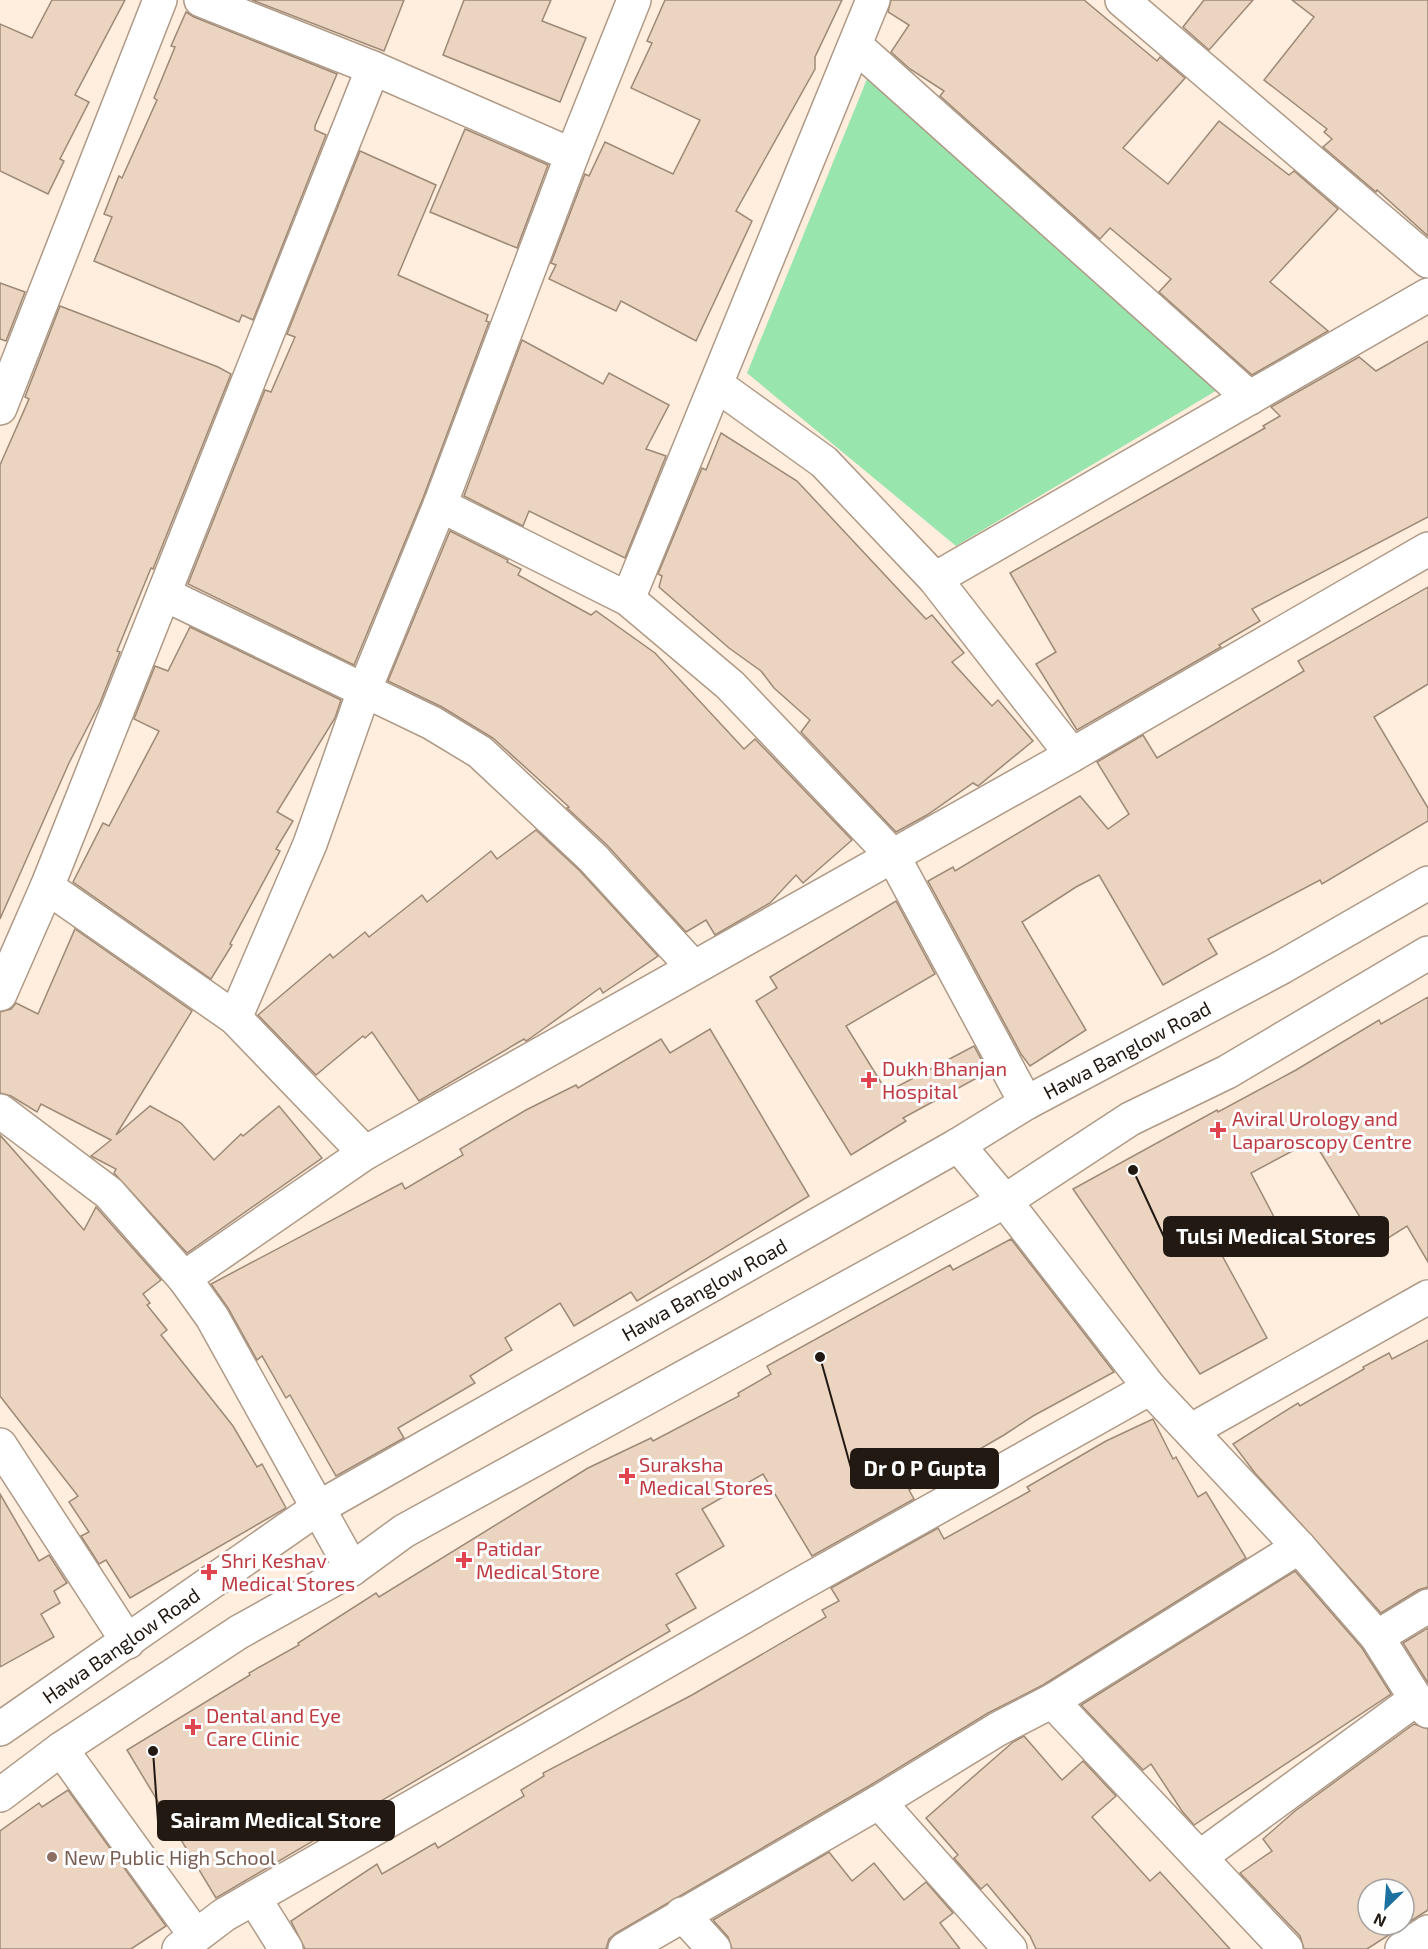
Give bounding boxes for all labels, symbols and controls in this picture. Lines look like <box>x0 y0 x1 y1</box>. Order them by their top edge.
street label: Hawa Banglow Road <box>1039 995 1215 1104</box>
place label: Dukh Bhanjan Hospital <box>882 1056 1007 1103</box>
marker: Dukh Bhanjan Hospital <box>860 1071 878 1089</box>
place label: Aviral Urology and Laparoscopy Centre <box>1232 1106 1412 1153</box>
marker: Aviral Urology and Laparoscopy Centre <box>1209 1121 1227 1139</box>
callout: Tulsi Medical Stores <box>1164 1217 1388 1256</box>
text: Tulsi Medical Stores <box>1176 1223 1376 1248</box>
street label: Hawa Banglow Road <box>617 1233 791 1345</box>
callout: Dr O P Gupta <box>851 1449 998 1488</box>
place label: Suraksha Medical Stores <box>639 1452 773 1499</box>
text: Dr O P Gupta <box>864 1455 986 1480</box>
marker: Suraksha Medical Stores <box>620 1469 634 1483</box>
place label: Patidar Medical Store <box>476 1536 600 1583</box>
place label: Shri Keshav Medical Stores <box>221 1548 355 1595</box>
marker: Patidar Medical Store <box>457 1553 471 1567</box>
marker: Shri Keshav Medical Stores <box>202 1565 216 1579</box>
street label: Hawa Banglow Road <box>37 1582 204 1708</box>
place label: Dental and Eye Care Clinic <box>206 1703 341 1750</box>
marker: Dental and Eye Care Clinic <box>184 1718 202 1736</box>
callout: Sairam Medical Store <box>158 1801 394 1840</box>
text: Sairam Medical Store <box>171 1807 382 1832</box>
place label: New Public High School <box>64 1845 276 1869</box>
marker: New Public High School <box>45 1850 59 1864</box>
north arrow <box>1356 1877 1416 1937</box>
text: N <box>1370 1910 1389 1932</box>

